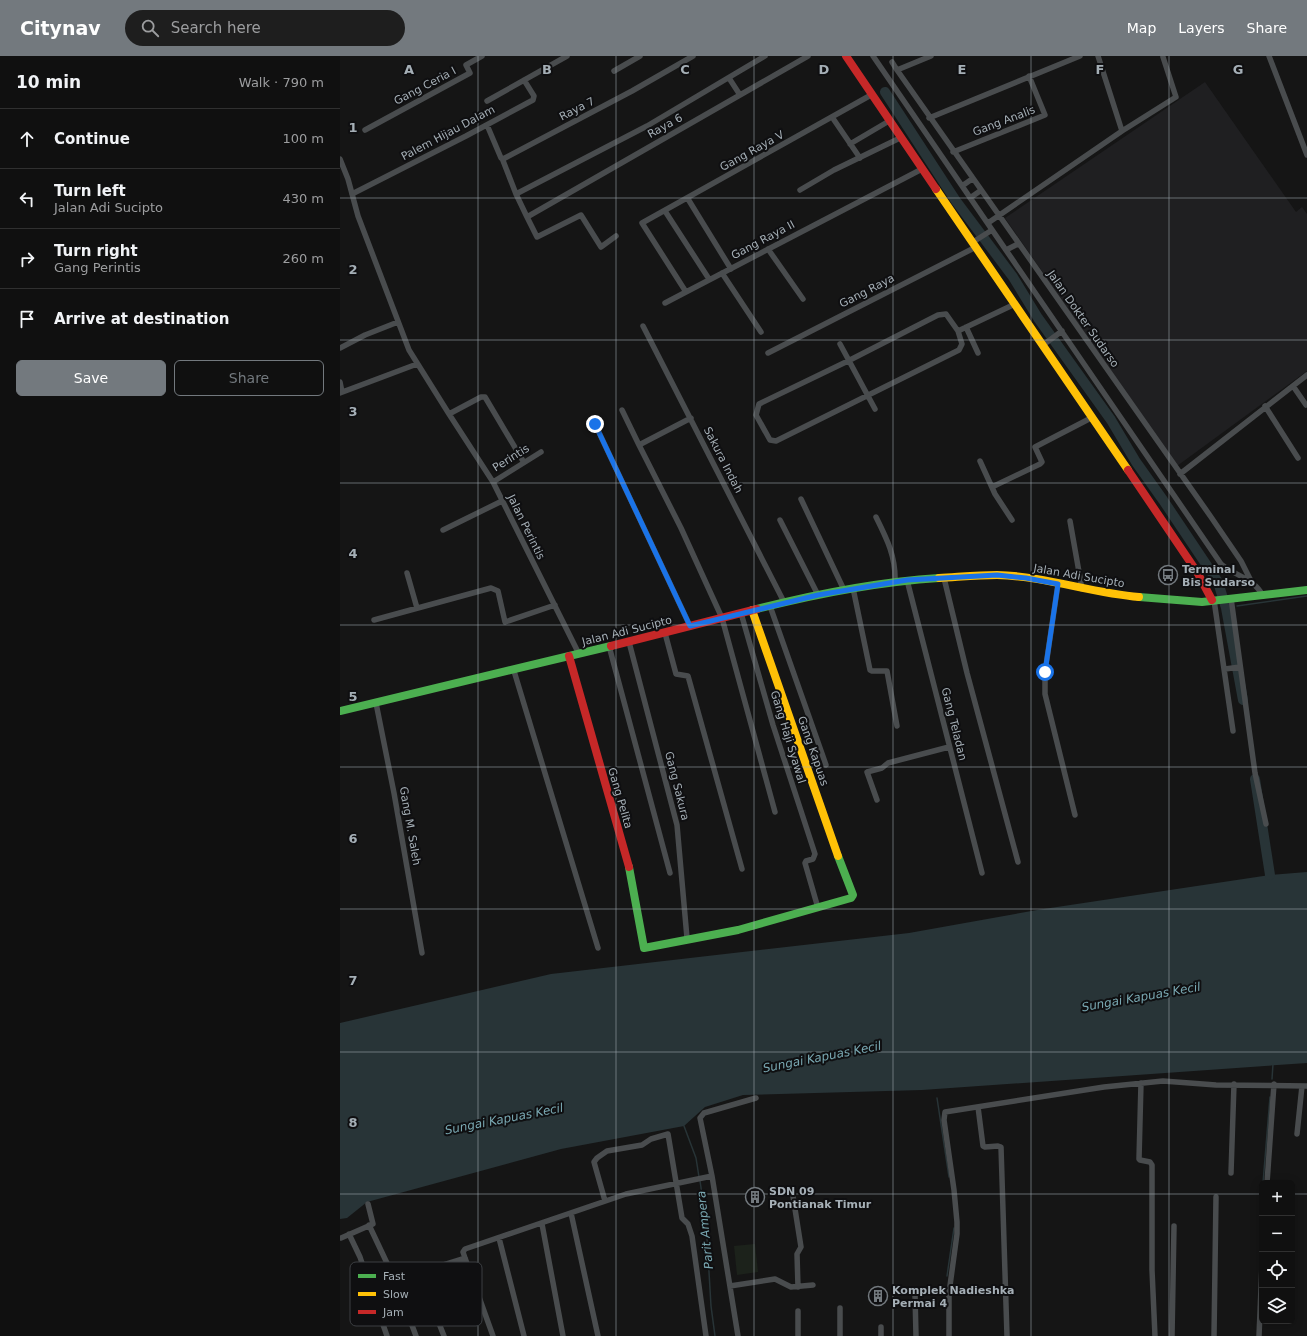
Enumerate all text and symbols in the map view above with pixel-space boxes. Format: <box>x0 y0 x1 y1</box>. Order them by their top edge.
search box <box>125 10 405 46</box>
text: Citynav <box>20 17 101 39</box>
icon: search <box>139 17 161 39</box>
text: Search here <box>171 19 261 37</box>
text: Map <box>1127 20 1156 36</box>
text: Layers <box>1178 20 1225 36</box>
text: Share <box>1247 20 1287 36</box>
text: A <box>404 62 414 77</box>
text: B <box>542 62 552 77</box>
text: C <box>680 62 690 77</box>
text: D <box>819 62 830 77</box>
text: E <box>958 62 966 77</box>
text: F <box>1096 62 1104 77</box>
text: G <box>1233 62 1243 77</box>
street label: Gang Ceria I <box>392 64 458 108</box>
text: 10 min <box>16 72 81 92</box>
text: Walk · 790 m <box>239 75 324 90</box>
street label: Raya 7 <box>557 95 597 123</box>
street label: Palem Hijau Dalam <box>399 103 497 163</box>
street label: Gang Analis <box>971 103 1037 139</box>
street label: Raya 6 <box>645 111 685 141</box>
text: 1 <box>348 120 358 135</box>
icon: ahead <box>16 128 38 150</box>
street label: Gang Raya V <box>718 128 787 174</box>
text: Continue <box>54 130 130 148</box>
text: 100 m <box>282 131 324 146</box>
text: Turn left <box>54 182 126 200</box>
icon: left <box>16 188 38 210</box>
text: 430 m <box>282 191 324 206</box>
text: Jalan Adi Sucipto <box>54 200 163 215</box>
street label: Gang Raya II <box>729 218 797 262</box>
text: Turn right <box>54 242 138 260</box>
icon: right <box>16 248 38 270</box>
text: 260 m <box>282 251 324 266</box>
text: Gang Perintis <box>54 260 141 275</box>
text: 2 <box>348 262 358 277</box>
street label: Jalan Dokter Sudarso <box>1044 267 1122 370</box>
street label: Gang Raya <box>837 272 897 310</box>
icon: arrive <box>16 308 38 330</box>
text: Arrive at destination <box>54 310 229 328</box>
button: Save <box>16 360 166 396</box>
button: Share <box>174 360 324 396</box>
text: 3 <box>348 404 358 419</box>
route end <box>586 415 604 433</box>
street label: Sakura Indah <box>701 425 745 495</box>
street label: Perintis <box>490 442 532 474</box>
street label: Jalan Perintis <box>504 491 547 562</box>
text: 4 <box>348 546 358 561</box>
street label: Jalan Adi Sucipto <box>1031 561 1126 590</box>
place label: Terminal Bis Sudarso <box>1182 563 1256 589</box>
bus stop icon: Terminal Bis Sudarso <box>1157 564 1179 586</box>
street label: Jalan Adi Sucipto <box>580 613 674 649</box>
route start <box>1036 663 1054 681</box>
street label: Gang Teladan <box>939 686 969 762</box>
text: 5 <box>348 689 358 704</box>
street label: Gang Haji Syawal <box>768 689 808 785</box>
street label: Gang Kapuas <box>795 714 831 788</box>
street label: Gang Sakura <box>662 750 692 822</box>
street label: Gang Pelita <box>605 766 635 830</box>
street label: Gang M. Saleh <box>397 786 423 866</box>
text: 6 <box>348 831 358 846</box>
text: 7 <box>348 973 358 988</box>
water label: Sungai Kapuas Kecil <box>1080 980 1202 1014</box>
water label: Sungai Kapuas Kecil <box>762 1039 883 1075</box>
water label: Sungai Kapuas Kecil <box>444 1101 565 1137</box>
text: 8 <box>348 1115 358 1130</box>
map controls <box>1259 1180 1295 1324</box>
button: + <box>1259 1180 1295 1216</box>
place label: SDN 09 Pontianak Timur <box>769 1185 872 1211</box>
building icon: SDN 09 Pontianak Timur <box>744 1186 766 1208</box>
water label: Parit Ampera <box>694 1190 716 1270</box>
button: − <box>1259 1216 1295 1252</box>
button: locate <box>1259 1252 1295 1288</box>
legend <box>350 1262 482 1326</box>
text: Fast <box>383 1270 406 1283</box>
place label: Komplek Nadieshka Permai 4 <box>892 1284 1014 1310</box>
building icon: Komplek Nadieshka Permai 4 <box>867 1285 889 1307</box>
text: Slow <box>383 1288 409 1301</box>
button: layers <box>1259 1288 1295 1324</box>
text: Jam <box>382 1306 404 1319</box>

